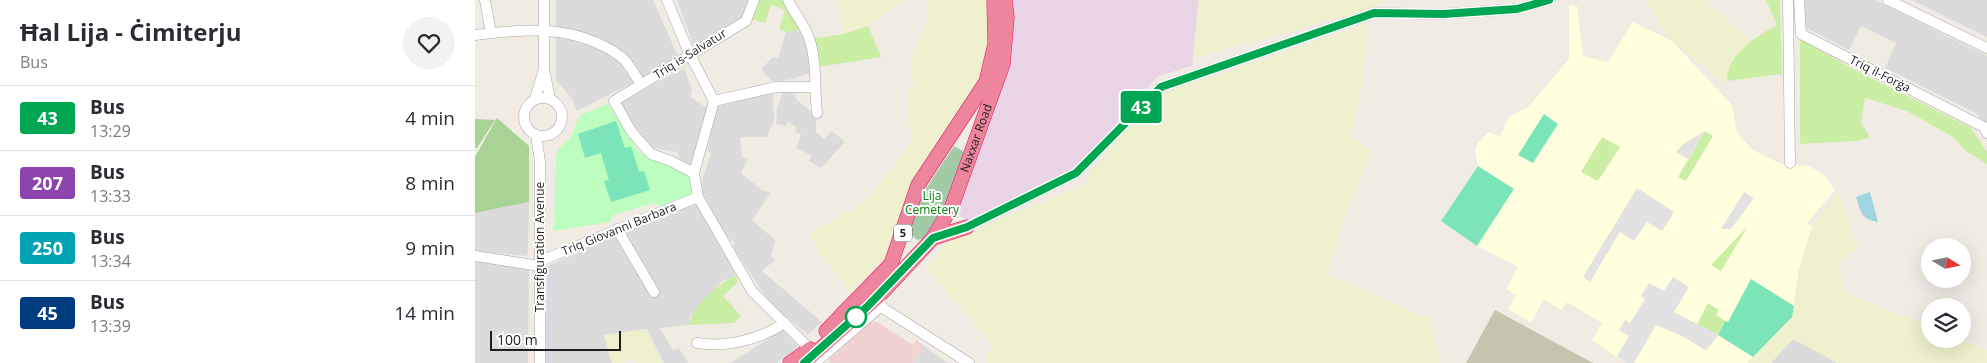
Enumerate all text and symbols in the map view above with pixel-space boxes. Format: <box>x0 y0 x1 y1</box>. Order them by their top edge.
text: Ħal Lija - Ċimiterju <box>20 15 241 48</box>
button: heart <box>403 17 455 69</box>
street label: Triq is-Salvatur <box>650 24 730 83</box>
text: Bus <box>20 51 48 73</box>
street label: Triq il-Forġa <box>1847 51 1914 96</box>
line badge: 43 <box>1119 91 1163 123</box>
text: Bus <box>90 94 125 120</box>
text: 43 <box>1131 95 1151 119</box>
street label: Naxxar Road <box>956 102 996 175</box>
text: 4 min <box>405 105 455 131</box>
text: 43 <box>37 106 58 130</box>
text: 13:29 <box>90 120 131 142</box>
text: Bus <box>90 159 125 185</box>
text: 8 min <box>405 170 455 196</box>
text: 207 <box>32 171 63 195</box>
street label: Transfiguration Avenue <box>531 181 548 312</box>
text: 13:33 <box>90 185 131 207</box>
park label: Lija Cemetery <box>905 187 960 218</box>
street label: Triq Giovanni Barbara <box>559 198 679 259</box>
text: Bus <box>90 224 125 250</box>
road number: 5 <box>894 224 912 242</box>
text: 9 min <box>405 235 455 261</box>
text: 250 <box>32 236 63 260</box>
north arrow <box>1921 238 1971 288</box>
map controls <box>1921 238 1971 348</box>
text: 13:34 <box>90 250 131 272</box>
text: Bus <box>90 289 125 315</box>
button: layers <box>1921 298 1971 348</box>
text: 14 min <box>394 300 455 326</box>
text: 45 <box>37 301 58 325</box>
unlabelled marker <box>845 306 867 328</box>
text: 13:39 <box>90 315 131 337</box>
scale bar <box>490 328 621 351</box>
text: 100 m <box>497 330 538 349</box>

